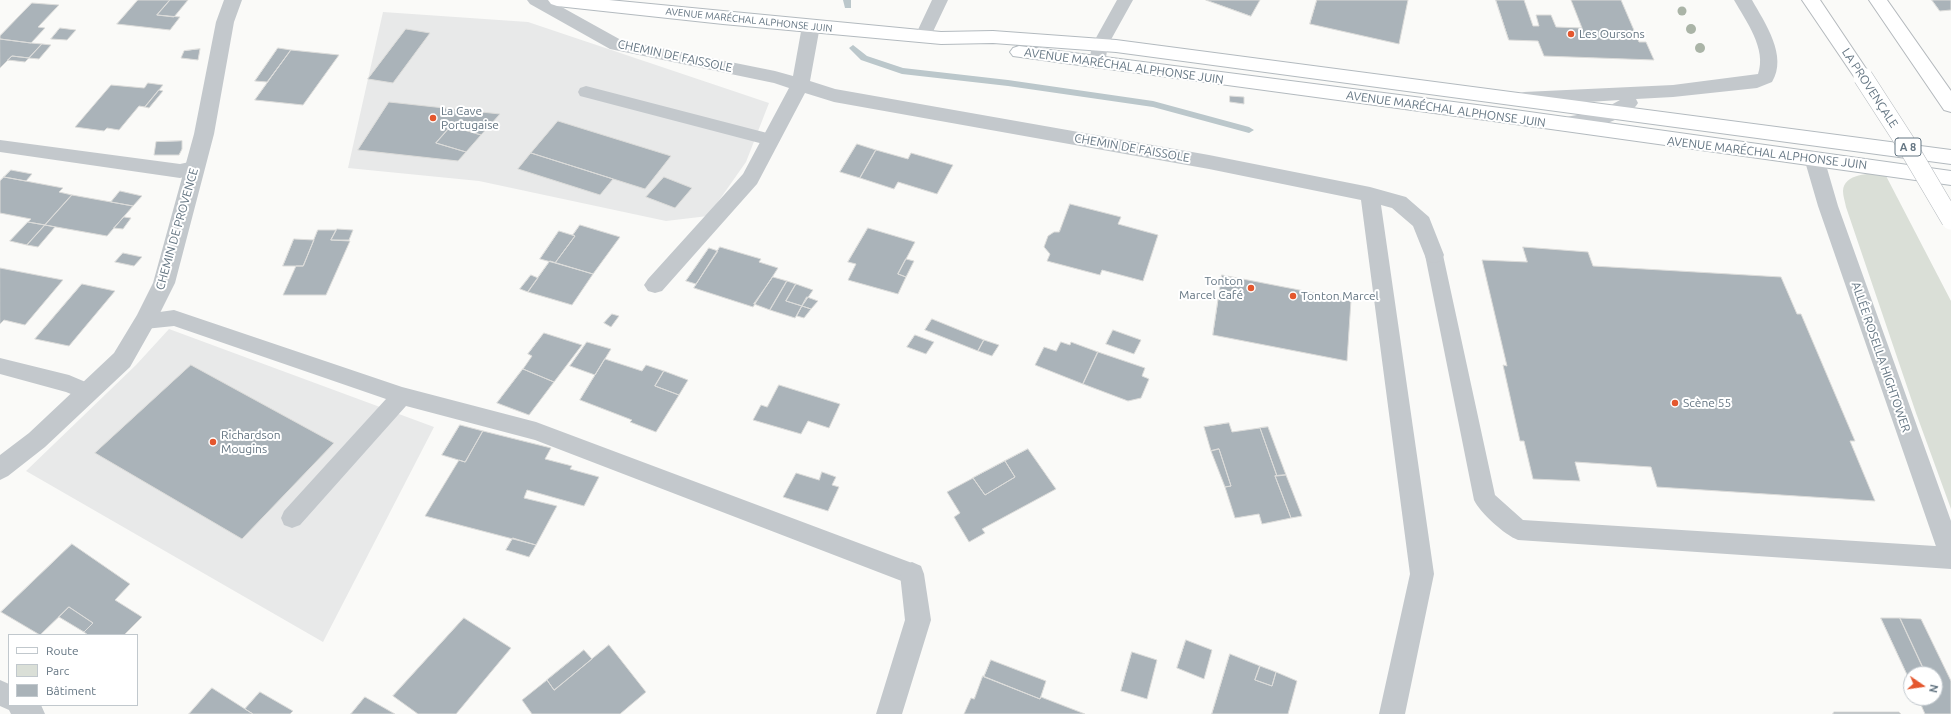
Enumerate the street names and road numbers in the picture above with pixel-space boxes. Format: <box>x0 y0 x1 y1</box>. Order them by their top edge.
street label: AVENUE MARÉCHAL ALPHONSE JUIN <box>665 5 833 35</box>
street label: CHEMIN DE FAISSOLE <box>616 37 734 75</box>
street label: AVENUE MARÉCHAL ALPHONSE JUIN <box>1023 45 1225 87</box>
street label: LA PROVENÇALE <box>1839 45 1901 131</box>
street label: AVENUE MARÉCHAL ALPHONSE JUIN <box>1345 88 1547 130</box>
street label: CHEMIN DE FAISSOLE <box>1073 131 1191 165</box>
street label: AVENUE MARÉCHAL ALPHONSE JUIN <box>1666 134 1868 172</box>
road number: A 8 <box>1895 138 1921 156</box>
street label: CHEMIN DE PROVENCE <box>153 166 201 292</box>
street label: ALLÉE ROSELLA HIGHTOWER <box>1848 280 1914 434</box>

